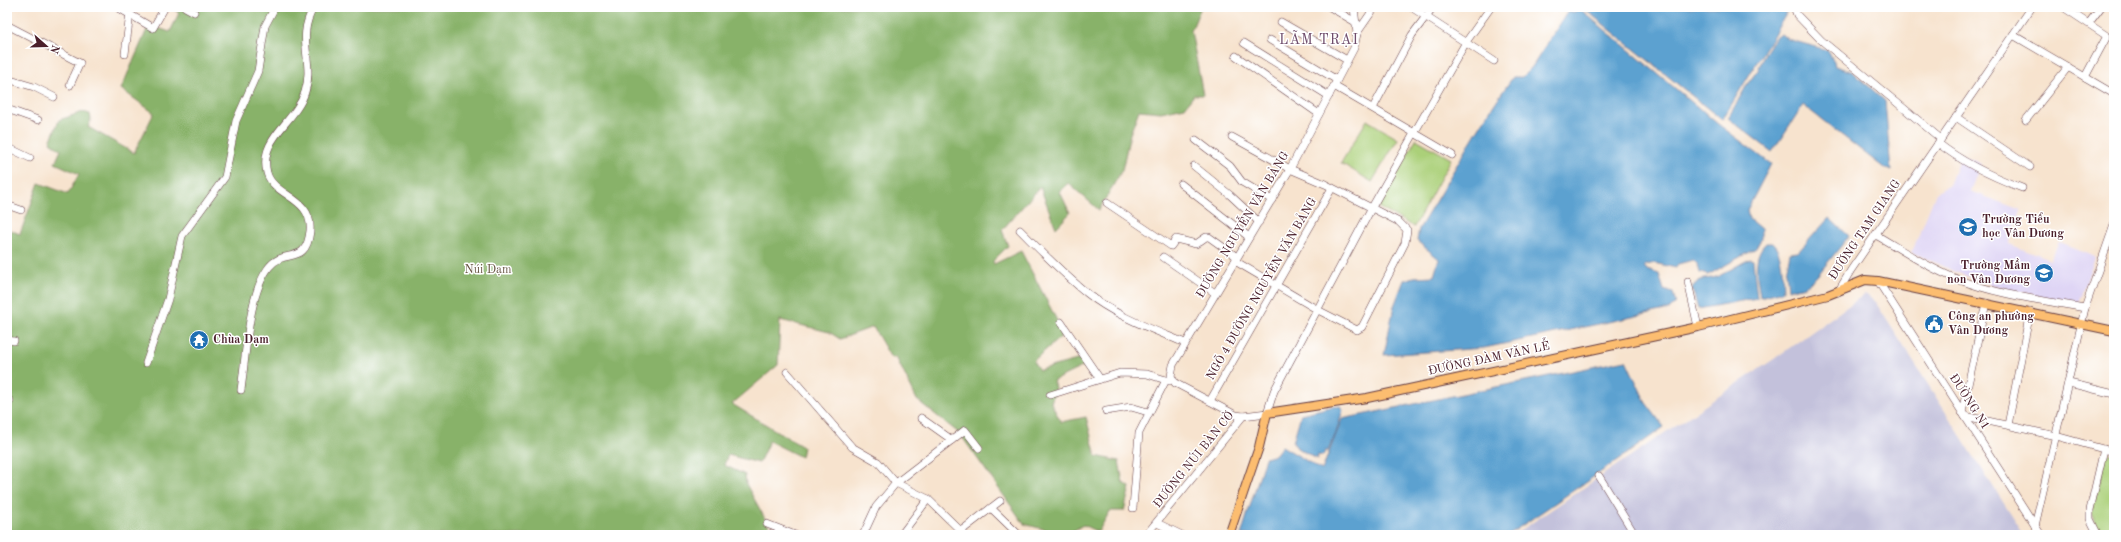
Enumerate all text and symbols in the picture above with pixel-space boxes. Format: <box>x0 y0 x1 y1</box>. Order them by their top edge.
north arrow <box>26 26 66 66</box>
district label: LÃM TRẠI <box>1279 30 1359 47</box>
text: N <box>47 43 61 55</box>
street label: ĐƯỜNG NGUYỄN VĂN BẢNG <box>1190 147 1292 300</box>
street label: ĐƯỜNG TAM GIANG <box>1824 175 1903 282</box>
street label: NGÕ 4 ĐƯỜNG NGUYỄN VĂN BẢNG <box>1200 193 1319 382</box>
place label: Trường Tiểu học Vân Dương <box>1982 212 2064 240</box>
school or university icon: Trường Tiểu học Vân Dương <box>1957 216 1979 238</box>
place label: Trường Mầm non Vân Dương <box>1947 258 2030 286</box>
school or university icon: Trường Mầm non Vân Dương <box>2033 262 2055 284</box>
park label: Núi Dạm <box>464 264 512 276</box>
place label: Công an phường Vân Dương <box>1948 311 2034 337</box>
public building icon: Công an phường Vân Dương <box>1923 313 1945 335</box>
temple icon: Chùa Dạm <box>188 329 210 351</box>
place label: Chùa Dạm <box>213 334 269 346</box>
street label: ĐƯỜNG ĐÀM VĂN LỄ <box>1426 335 1551 378</box>
street label: ĐƯỜNG N1 <box>1947 370 1995 432</box>
street label: ĐƯỜNG NÚI BÀN CỜ <box>1148 407 1236 510</box>

